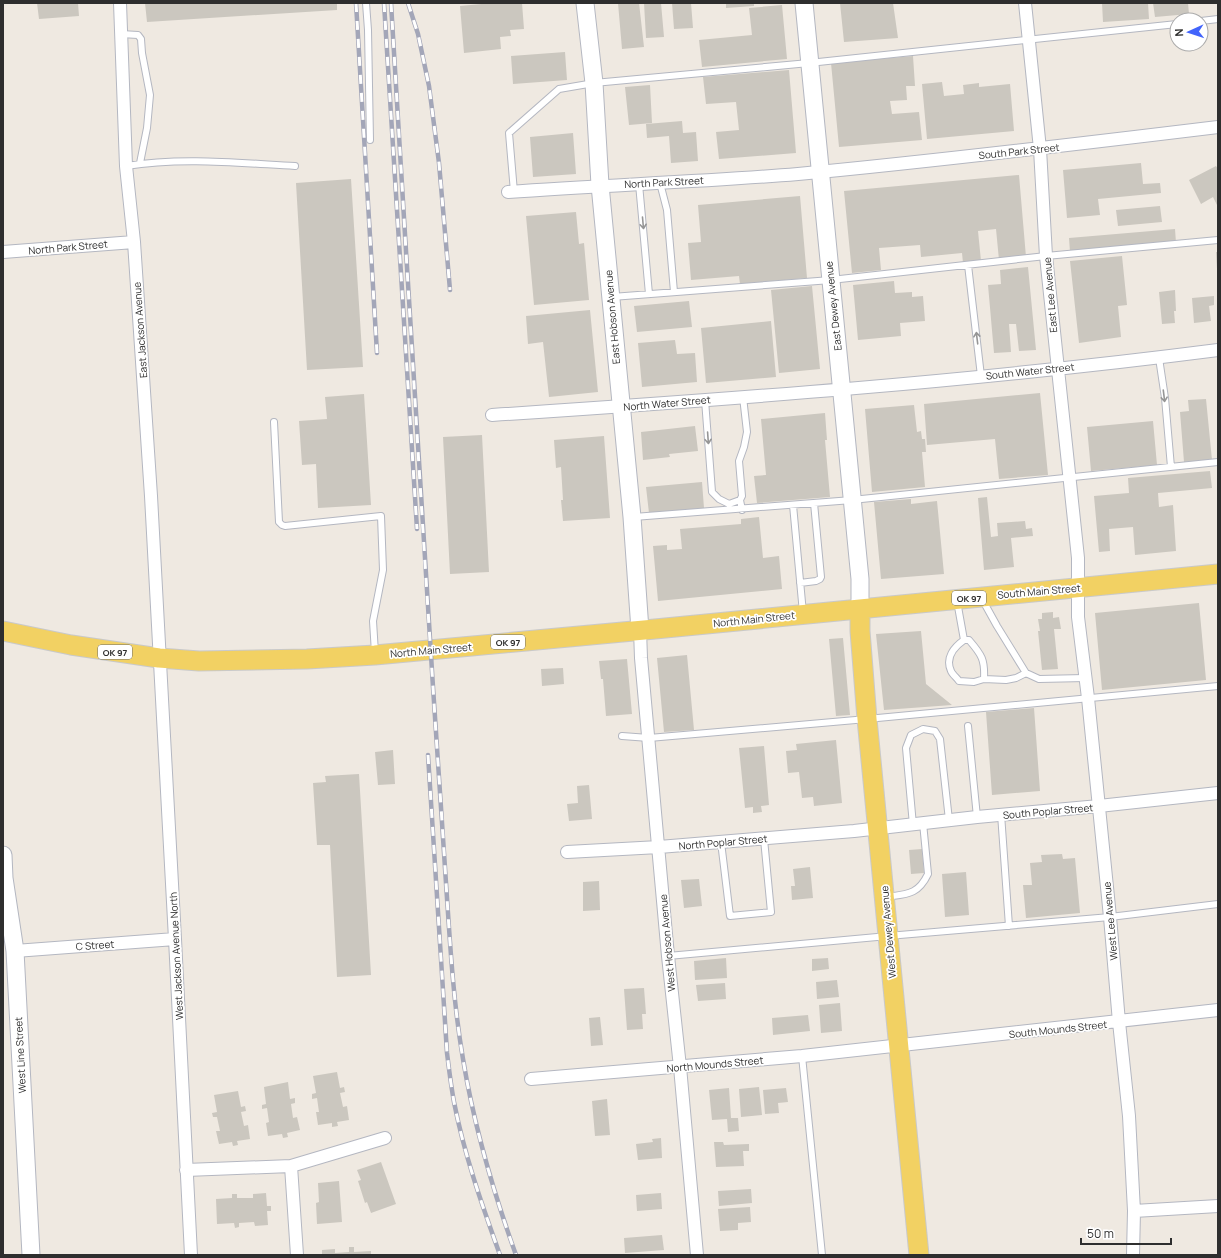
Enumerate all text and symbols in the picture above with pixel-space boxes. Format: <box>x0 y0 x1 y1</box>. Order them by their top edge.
north arrow <box>1169 12 1209 52</box>
text: N <box>1171 28 1186 37</box>
street label: South Park Street <box>978 140 1060 162</box>
street label: North Park Street <box>624 173 704 191</box>
one-way arrow <box>639 216 646 229</box>
street label: North Park Street <box>28 237 108 257</box>
street label: East Lee Avenue <box>1040 257 1060 333</box>
street label: East Dewey Avenue <box>821 261 845 351</box>
street label: East Hobson Avenue <box>601 269 623 365</box>
street label: East Jackson Avenue <box>130 281 150 379</box>
one-way arrow <box>973 332 981 345</box>
street label: South Water Street <box>985 359 1075 383</box>
one-way arrow <box>1160 389 1168 402</box>
street label: North Water Street <box>623 392 711 414</box>
one-way arrow <box>705 431 712 444</box>
street label: South Main Street <box>997 580 1081 602</box>
road number: OK 97 <box>952 591 986 605</box>
street label: North Main Street <box>713 608 795 630</box>
road number: OK 97 <box>491 635 525 649</box>
street label: North Main Street <box>390 639 472 661</box>
road number: OK 97 <box>98 645 132 659</box>
street label: South Poplar Street <box>1002 800 1094 822</box>
street label: North Poplar Street <box>678 831 768 853</box>
street label: West Lee Avenue <box>1100 881 1120 961</box>
street label: West Dewey Avenue <box>877 885 899 979</box>
street label: West Jackson Avenue North <box>166 892 186 1020</box>
street label: West Hobson Avenue <box>656 894 678 992</box>
street label: C Street <box>75 937 115 953</box>
street label: West Line Street <box>11 1016 29 1094</box>
street label: South Mounds Street <box>1008 1017 1108 1041</box>
street label: North Mounds Street <box>666 1053 764 1075</box>
scale bar <box>1081 1220 1171 1246</box>
text: 50 m <box>1087 1225 1114 1242</box>

